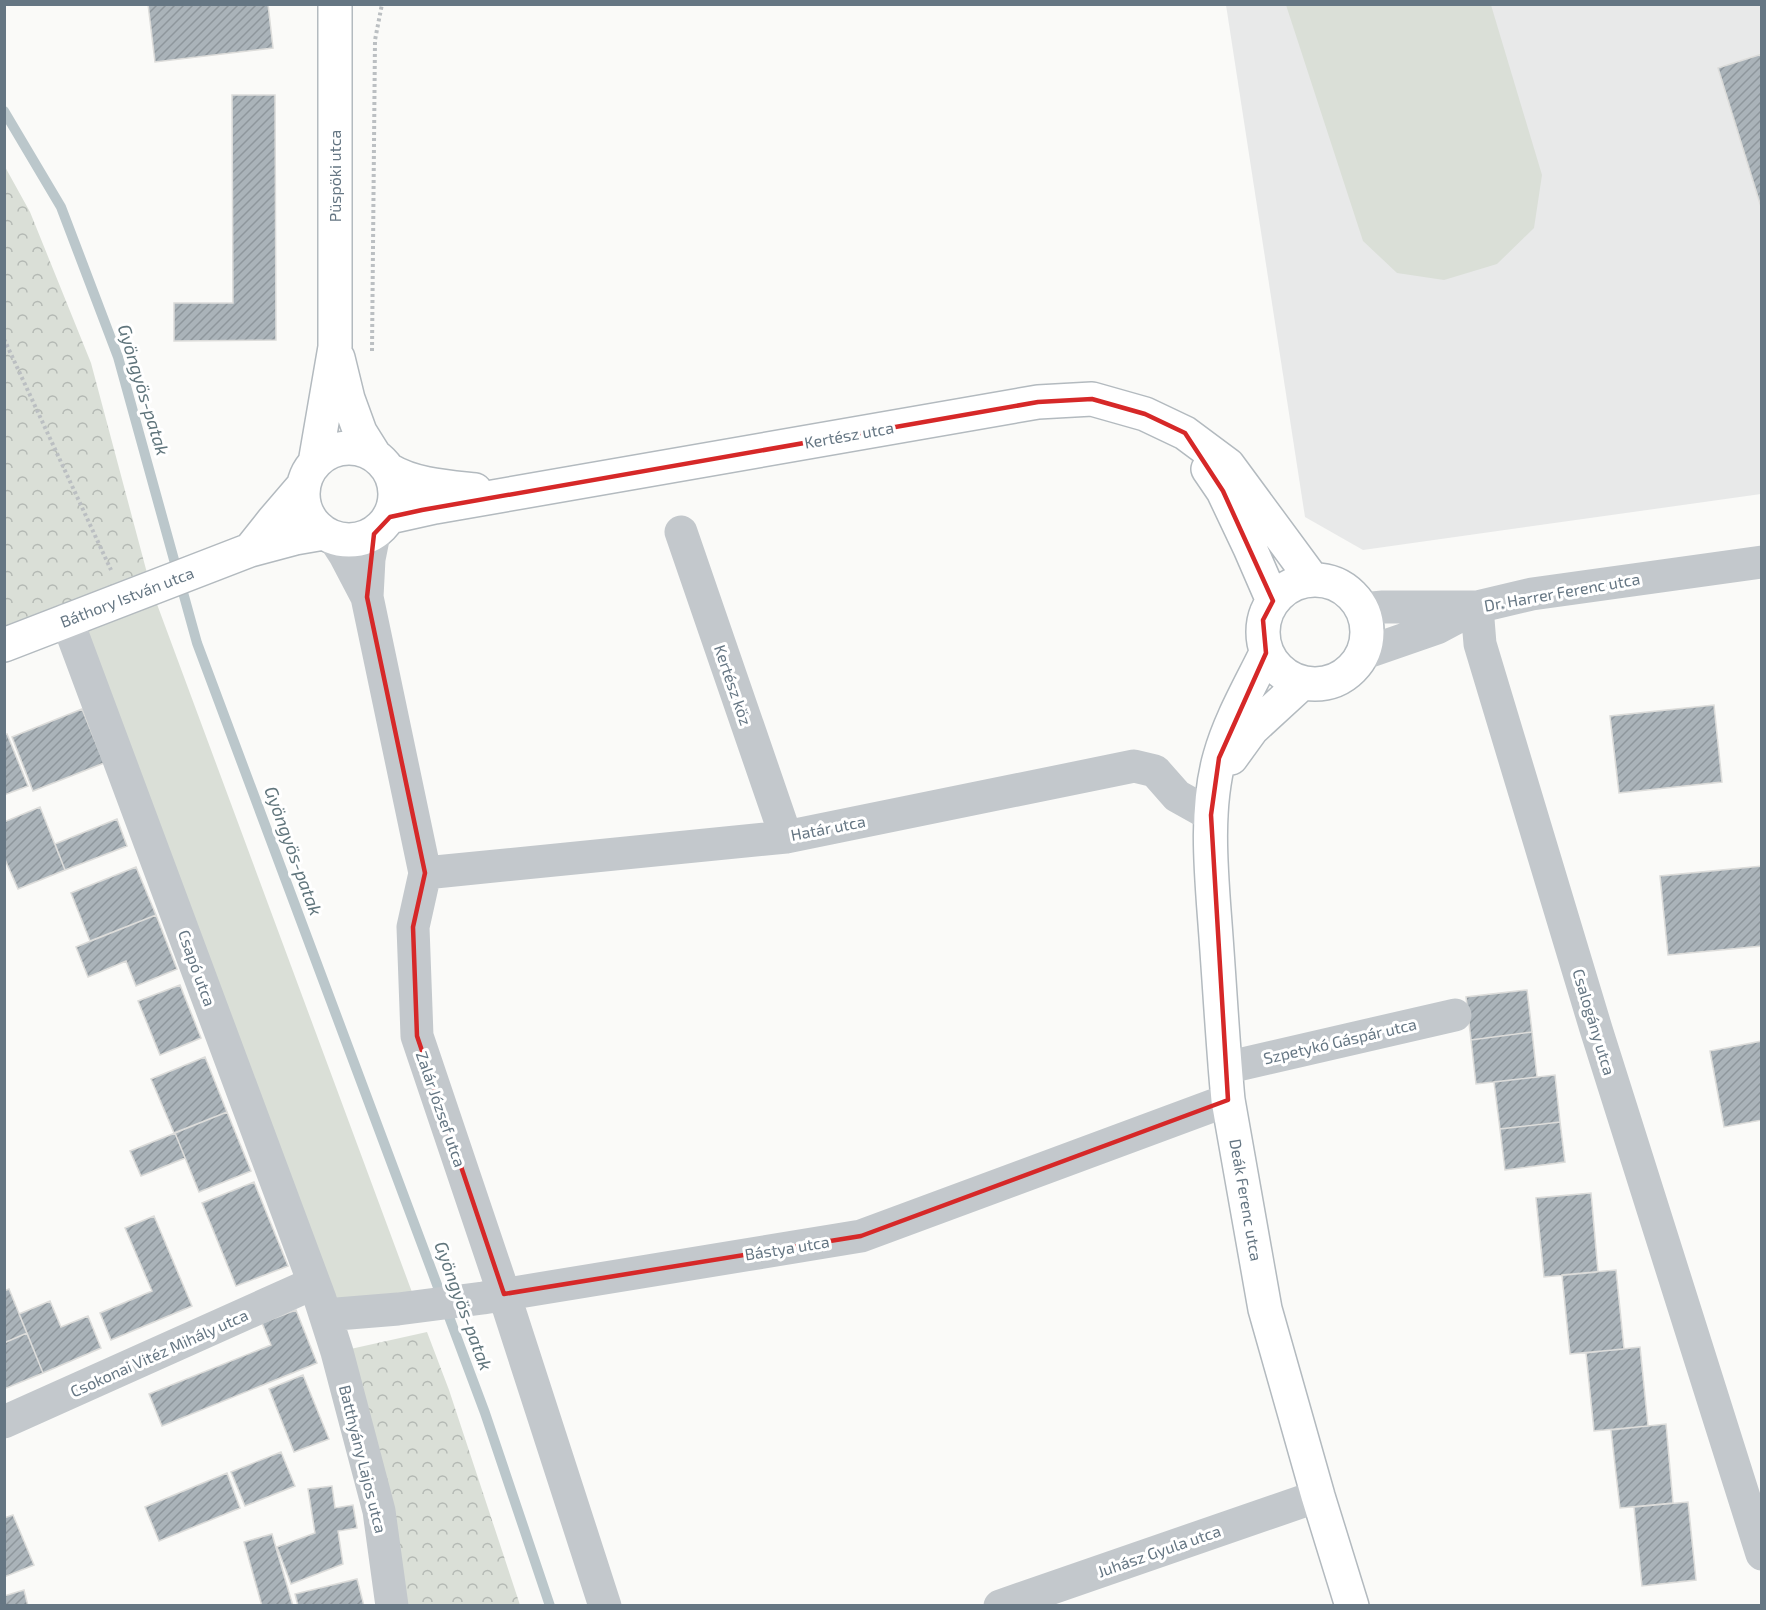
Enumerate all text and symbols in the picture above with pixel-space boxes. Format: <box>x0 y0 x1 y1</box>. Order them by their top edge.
street label: Püspöki utca <box>325 130 344 222</box>
water label: Gyöngyös-patak <box>114 321 174 458</box>
street label: Kertész utca <box>803 417 895 452</box>
street label: Báthory István utca <box>57 562 196 631</box>
street label: Dr. Harrer Ferenc utca <box>1482 568 1641 615</box>
street label: Kertész köz <box>711 642 756 728</box>
water label: Gyöngyös-patak <box>260 783 328 918</box>
street label: Határ utca <box>789 811 867 844</box>
street label: Csapó utca <box>175 927 220 1009</box>
street label: Csalogány utca <box>1569 966 1620 1077</box>
street label: Szpetykó Gáspár utca <box>1261 1014 1418 1067</box>
street label: Zalár József utca <box>413 1048 470 1169</box>
street label: Deák Ferenc utca <box>1226 1137 1267 1263</box>
street label: Bástya utca <box>743 1231 831 1264</box>
water label: Gyöngyös-patak <box>430 1238 498 1373</box>
street label: Csokonai Vitéz Mihály utca <box>67 1305 251 1400</box>
street label: Batthyány Lajos utca <box>335 1383 391 1535</box>
street label: Juhász Gyula utca <box>1095 1521 1223 1581</box>

